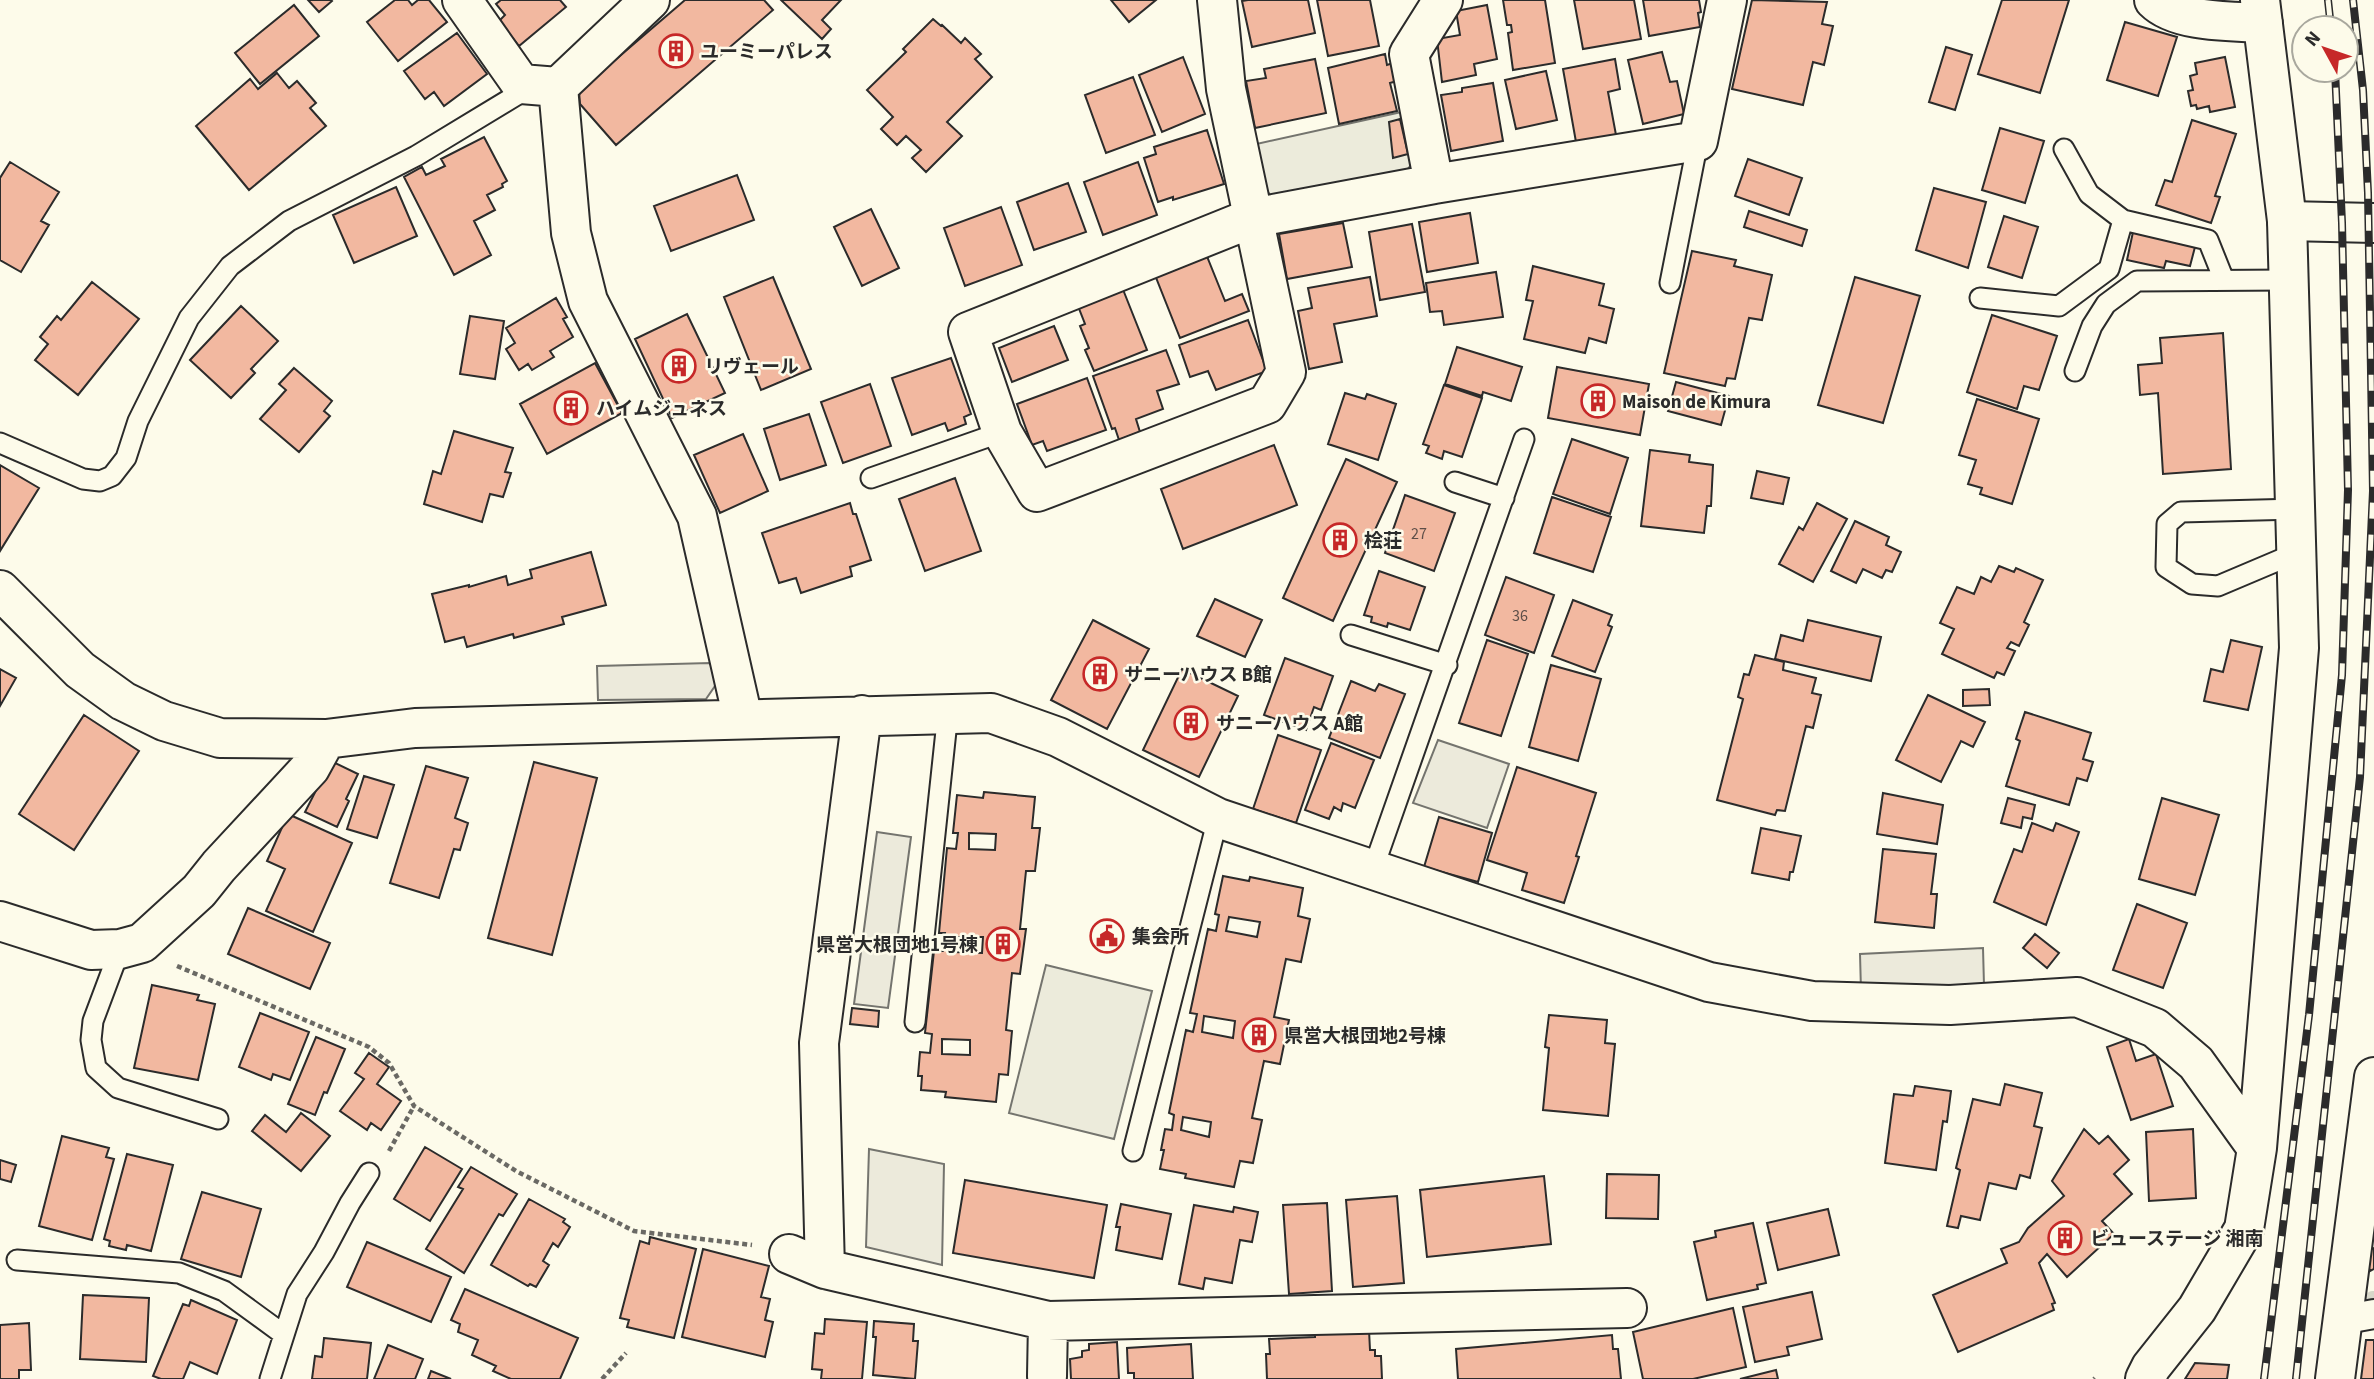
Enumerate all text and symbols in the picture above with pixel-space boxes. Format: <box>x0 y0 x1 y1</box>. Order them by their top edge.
north arrow <box>2290 14 2360 84</box>
text: N <box>2299 26 2328 53</box>
building icon: ユーミーパレス <box>657 32 695 70</box>
place label: ユーミーパレス <box>700 39 833 66</box>
building icon: リヴェール <box>660 347 698 385</box>
place label: リヴェール <box>704 354 799 381</box>
building icon: Maison de Kimura <box>1579 382 1617 420</box>
building icon: ハイムジュネス <box>552 389 590 427</box>
place label: Maison de Kimura <box>1622 389 1771 416</box>
place label: ハイムジュネス <box>596 396 727 423</box>
building icon: 桧荘 <box>1321 521 1359 559</box>
house number: 27 <box>1411 523 1427 545</box>
place label: 桧荘 <box>1364 528 1402 555</box>
house number: 36 <box>1512 605 1528 627</box>
building icon: サニーハウス B館 <box>1081 655 1119 693</box>
place label: サニーハウス B館 <box>1124 662 1272 689</box>
building icon: サニーハウス A館 <box>1172 704 1210 742</box>
place label: サニーハウス A館 <box>1216 711 1363 738</box>
public building icon: 集会所 <box>1088 917 1126 955</box>
place label: 集会所 <box>1132 924 1189 951</box>
building icon: 県営大根団地1号棟 <box>984 925 1022 963</box>
place label: 県営大根団地1号棟 <box>816 932 978 959</box>
building icon: 県営大根団地2号棟 <box>1240 1016 1278 1054</box>
place label: 県営大根団地2号棟 <box>1284 1023 1446 1050</box>
building icon: ビューステージ 湘南 <box>2046 1219 2084 1257</box>
place label: ビューステージ 湘南 <box>2090 1226 2263 1253</box>

